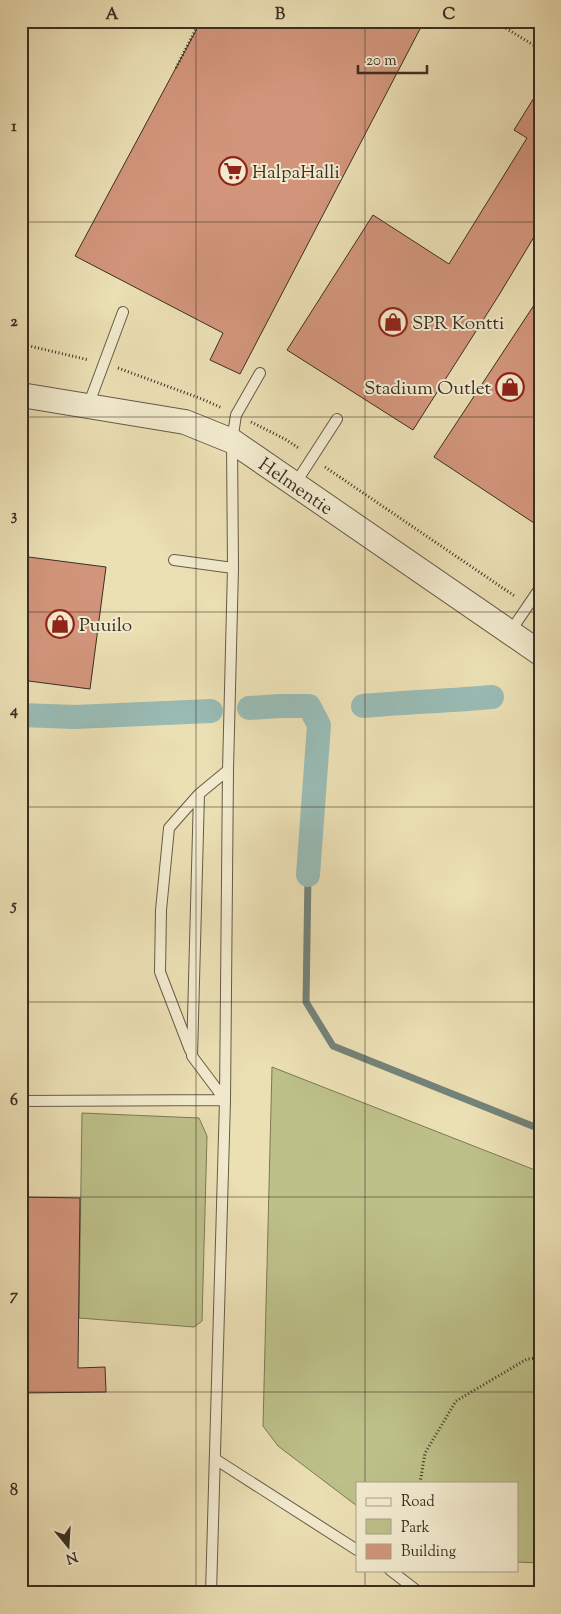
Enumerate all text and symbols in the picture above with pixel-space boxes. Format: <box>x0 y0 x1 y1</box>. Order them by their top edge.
text: A <box>106 4 119 27</box>
text: B <box>275 4 285 27</box>
text: C <box>443 4 456 27</box>
scale bar <box>358 42 427 74</box>
text: 20 m <box>366 51 397 72</box>
text: 1 <box>11 116 17 139</box>
supermarket icon: HalpaHalli <box>218 156 248 186</box>
place label: HalpaHalli <box>252 160 340 187</box>
shop icon: SPR Kontti <box>378 307 408 337</box>
text: 2 <box>10 311 18 334</box>
place label: SPR Kontti <box>412 311 504 338</box>
shop icon: Stadium Outlet <box>495 372 525 402</box>
place label: Stadium Outlet <box>364 376 491 403</box>
street label: Helmentie <box>252 452 338 523</box>
text: 3 <box>11 505 18 528</box>
shop icon: Puuilo <box>45 609 75 639</box>
place label: Puuilo <box>79 613 132 640</box>
text: 4 <box>9 700 18 723</box>
text: 5 <box>9 895 17 918</box>
text: 6 <box>10 1090 18 1113</box>
text: 7 <box>10 1285 19 1308</box>
text: 8 <box>10 1480 18 1503</box>
legend <box>356 1482 518 1572</box>
text: Road <box>401 1492 435 1513</box>
text: Park <box>401 1518 430 1539</box>
north arrow <box>42 1522 92 1572</box>
text: Building <box>401 1542 456 1563</box>
text: N <box>63 1545 80 1568</box>

